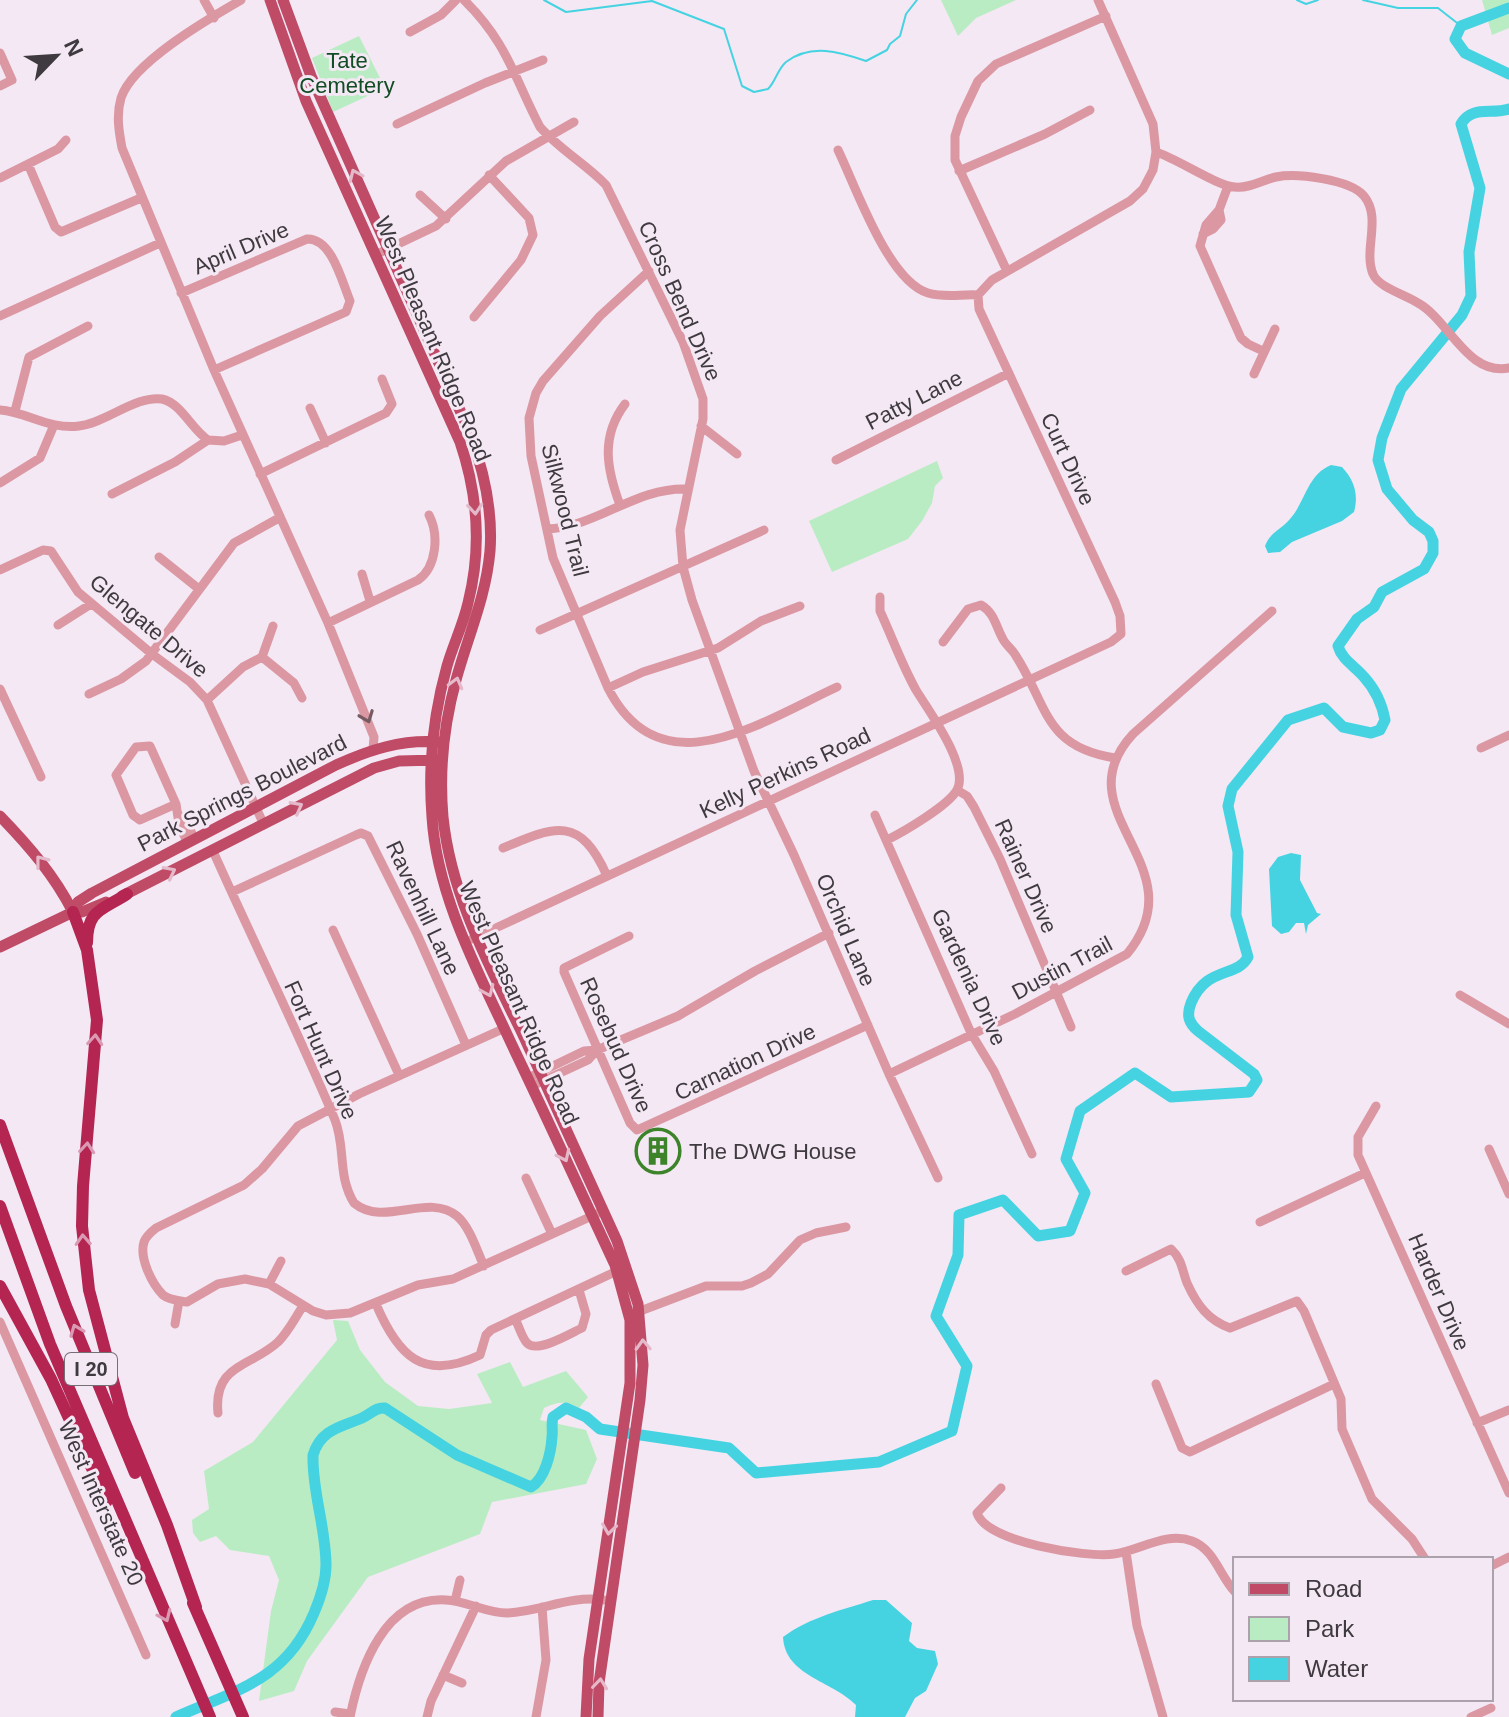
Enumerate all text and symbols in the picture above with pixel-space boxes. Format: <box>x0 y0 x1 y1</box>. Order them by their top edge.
north arrow <box>16 16 96 96</box>
text: N <box>59 35 88 60</box>
park label: Tate Cemetery <box>299 48 395 98</box>
one-way arrow <box>349 169 365 183</box>
street label: West Pleasant Ridge Road <box>370 213 496 465</box>
street label: April Drive <box>189 217 293 279</box>
street label: Cross Bend Drive <box>634 217 726 385</box>
street label: Patty Lane <box>861 365 967 435</box>
street label: Curt Drive <box>1036 409 1100 509</box>
street label: Silkwood Trail <box>536 441 594 579</box>
one-way arrow <box>467 503 484 516</box>
street label: Glengate Drive <box>85 569 213 683</box>
one-way arrow <box>447 677 463 691</box>
one-way arrow <box>357 709 374 723</box>
street label: Kelly Perkins Road <box>695 722 875 824</box>
street label: Park Springs Boulevard <box>133 729 351 857</box>
one-way arrow <box>289 802 303 817</box>
street label: Rainer Drive <box>990 815 1062 937</box>
street label: Ravenhill Lane <box>381 837 465 979</box>
one-way arrow <box>36 855 50 870</box>
one-way arrow <box>161 866 176 881</box>
street label: Orchid Lane <box>811 870 881 990</box>
street label: West Pleasant Ridge Road <box>454 877 584 1129</box>
street label: Gardenia Drive <box>926 905 1012 1049</box>
street label: Dustin Trail <box>1008 931 1116 1005</box>
street label: Rosebud Drive <box>575 973 657 1117</box>
street label: Fort Hunt Drive <box>279 977 363 1123</box>
one-way arrow <box>479 983 495 998</box>
street label: Carnation Drive <box>670 1018 820 1106</box>
one-way arrow <box>87 1033 104 1046</box>
building icon: The DWG House <box>634 1127 682 1175</box>
place label: The DWG House <box>689 1139 857 1164</box>
one-way arrow <box>78 1141 95 1154</box>
one-way arrow <box>554 1148 570 1163</box>
street label: Harder Drive <box>1403 1230 1475 1354</box>
one-way arrow <box>75 1233 92 1246</box>
one-way arrow <box>69 1324 85 1338</box>
one-way arrow <box>634 1338 651 1351</box>
road number: I 20 <box>65 1353 117 1385</box>
street label: West Interstate 20 <box>53 1417 149 1589</box>
one-way arrow <box>601 1522 618 1536</box>
legend <box>1233 1557 1493 1701</box>
text: Road <box>1305 1575 1362 1602</box>
one-way arrow <box>155 1608 171 1623</box>
text: Park <box>1305 1615 1355 1642</box>
text: Water <box>1305 1655 1368 1682</box>
one-way arrow <box>591 1677 608 1690</box>

